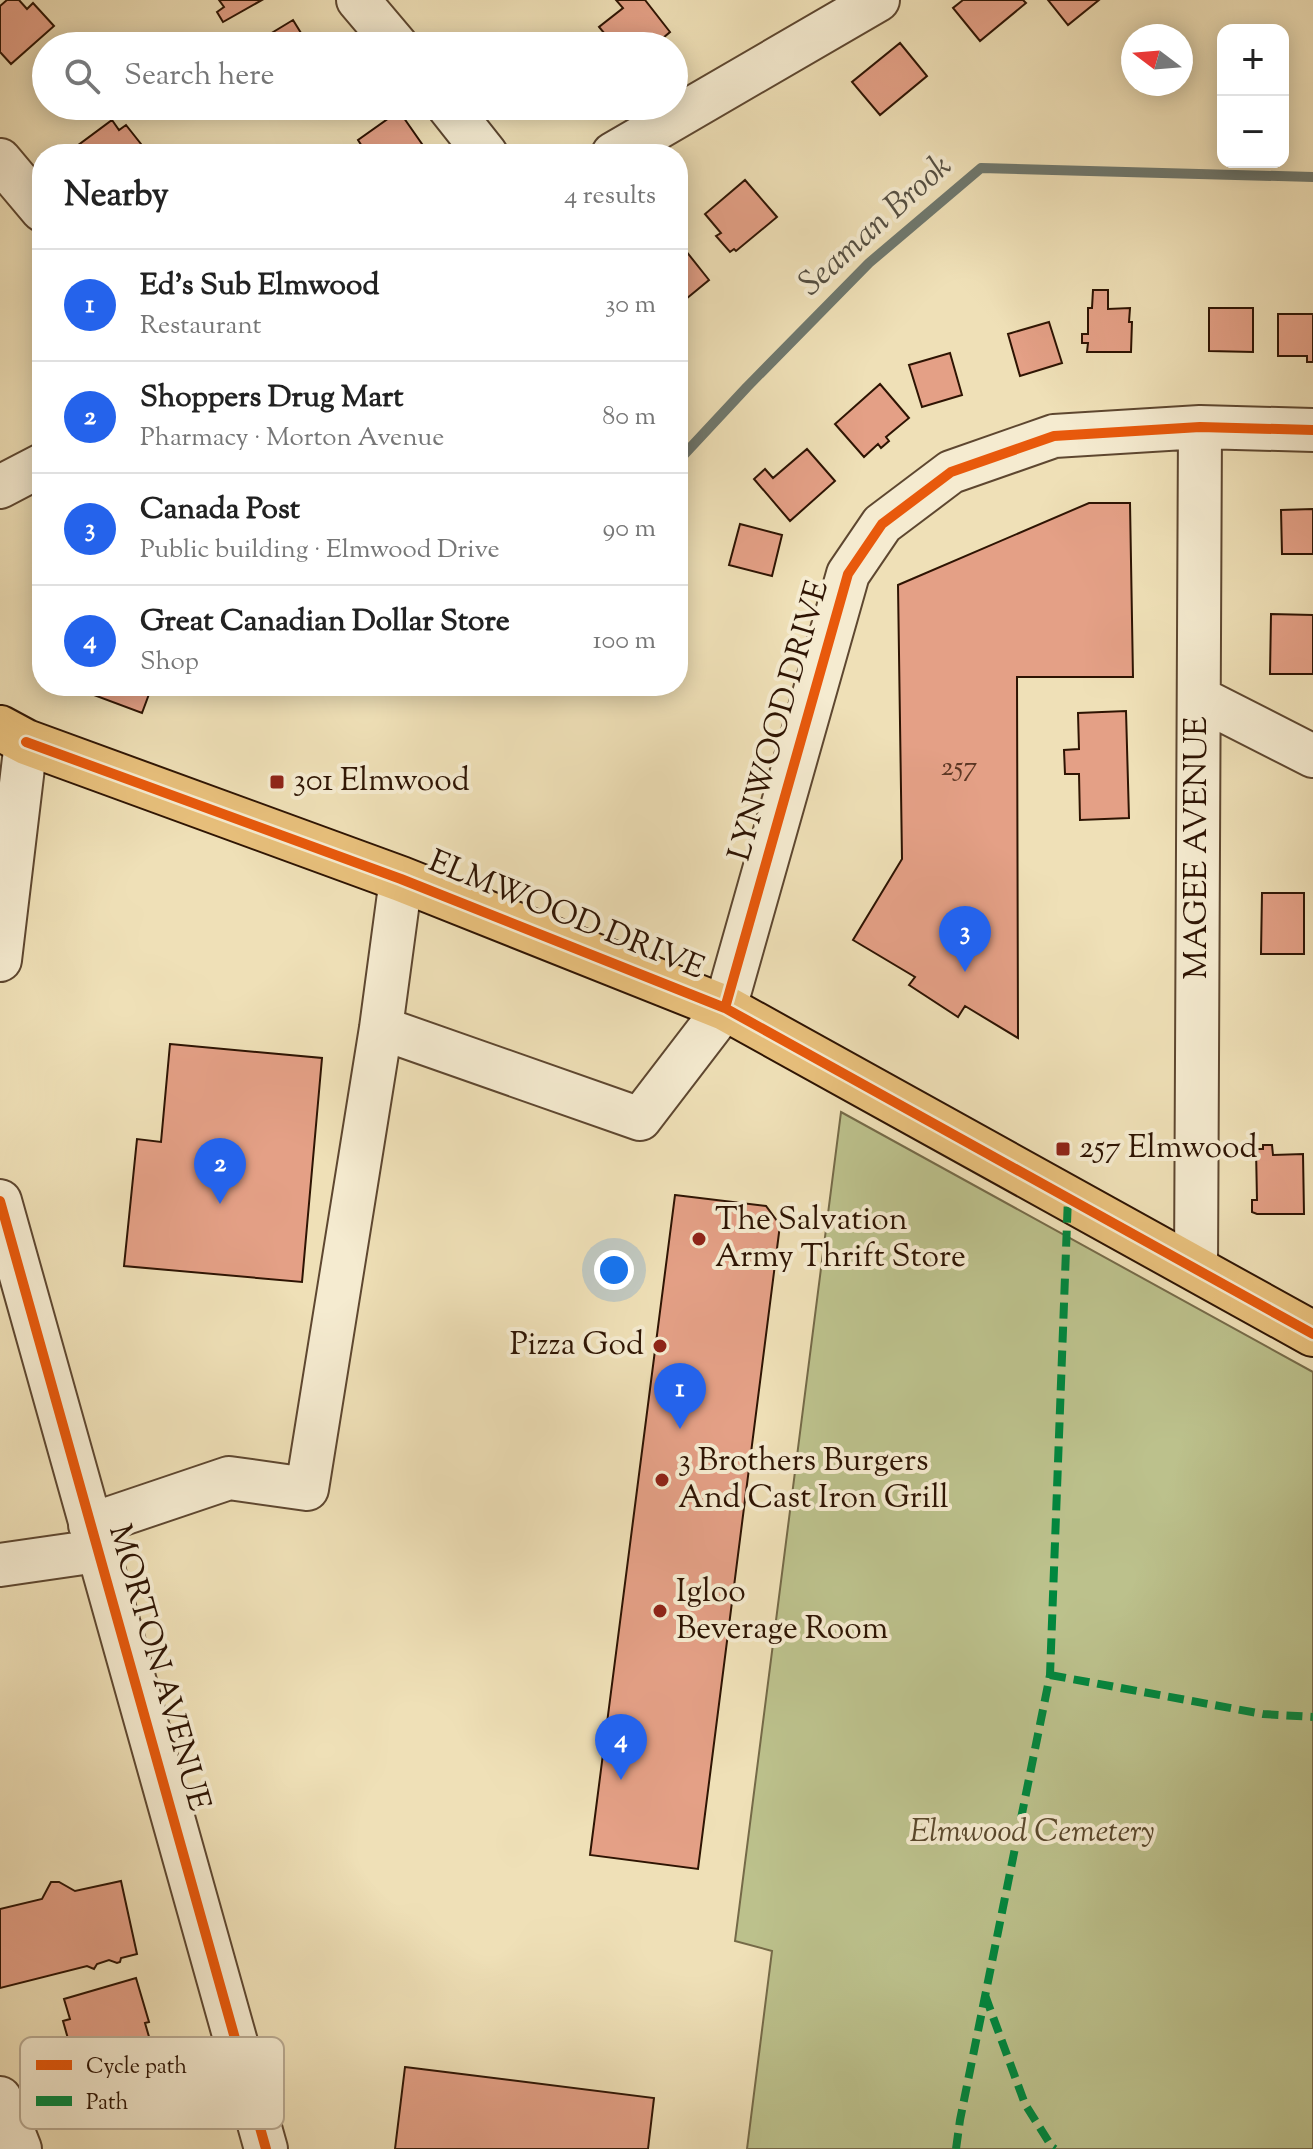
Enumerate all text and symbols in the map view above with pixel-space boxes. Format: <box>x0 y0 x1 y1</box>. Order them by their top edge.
north arrow <box>1121 24 1193 96</box>
map controls <box>1217 24 1289 168</box>
button: + <box>1217 24 1289 96</box>
search box <box>32 32 688 120</box>
icon: search <box>60 54 104 98</box>
text: Search here <box>124 55 274 98</box>
button: − <box>1217 96 1289 168</box>
water label: Seaman Brook <box>788 144 964 308</box>
text: Nearby <box>64 172 169 221</box>
text: 4 results <box>564 178 656 215</box>
text: Ed's Sub Elmwood <box>140 265 379 308</box>
text: 1 <box>86 287 94 324</box>
text: 30 m <box>605 287 656 324</box>
text: Restaurant <box>140 308 261 345</box>
text: Shoppers Drug Mart <box>140 377 404 420</box>
text: 2 <box>84 399 96 436</box>
text: 80 m <box>602 399 656 436</box>
text: Pharmacy · Morton Avenue <box>140 420 444 457</box>
text: Canada Post <box>140 489 300 532</box>
text: 3 <box>85 511 95 548</box>
text: 90 m <box>603 511 656 548</box>
text: Public building · Elmwood Drive <box>140 532 500 569</box>
street label: LYNWOOD DRIVE <box>718 575 842 867</box>
text: Great Canadian Dollar Store <box>140 601 510 644</box>
text: 4 <box>83 623 97 660</box>
text: 100 m <box>593 623 656 660</box>
text: Shop <box>140 644 199 681</box>
street label: MAGEE AVENUE <box>1175 716 1221 980</box>
house number: 257 <box>941 748 977 788</box>
place label: 301 Elmwood <box>293 759 470 805</box>
marker: 301 Elmwood <box>268 773 286 791</box>
street label: ELMWOOD DRIVE <box>421 840 711 992</box>
pin: 3 <box>939 906 991 972</box>
place label: 257 Elmwood <box>1079 1126 1258 1172</box>
pin: 2 <box>194 1138 246 1204</box>
marker: 257 Elmwood <box>1054 1140 1072 1158</box>
place label: The Salvation Army Thrift Store <box>715 1198 966 1281</box>
marker: The Salvation Army Thrift Store <box>690 1230 708 1248</box>
your location <box>594 1250 634 1290</box>
place label: Pizza God <box>510 1323 644 1369</box>
marker: Pizza God <box>651 1337 669 1355</box>
pin: 1 <box>654 1363 706 1429</box>
place label: 3 Brothers Burgers And Cast Iron Grill <box>678 1439 949 1522</box>
marker: 3 Brothers Burgers And Cast Iron Grill <box>653 1471 671 1489</box>
street label: MORTON AVENUE <box>95 1520 221 1816</box>
place label: Igloo Beverage Room <box>676 1570 888 1653</box>
marker: Igloo Beverage Room <box>651 1602 669 1620</box>
pin: 4 <box>595 1714 647 1780</box>
park label: Elmwood Cemetery <box>909 1810 1155 1856</box>
legend <box>20 2037 284 2129</box>
text: Cycle path <box>86 2052 187 2084</box>
text: Path <box>86 2088 129 2120</box>

